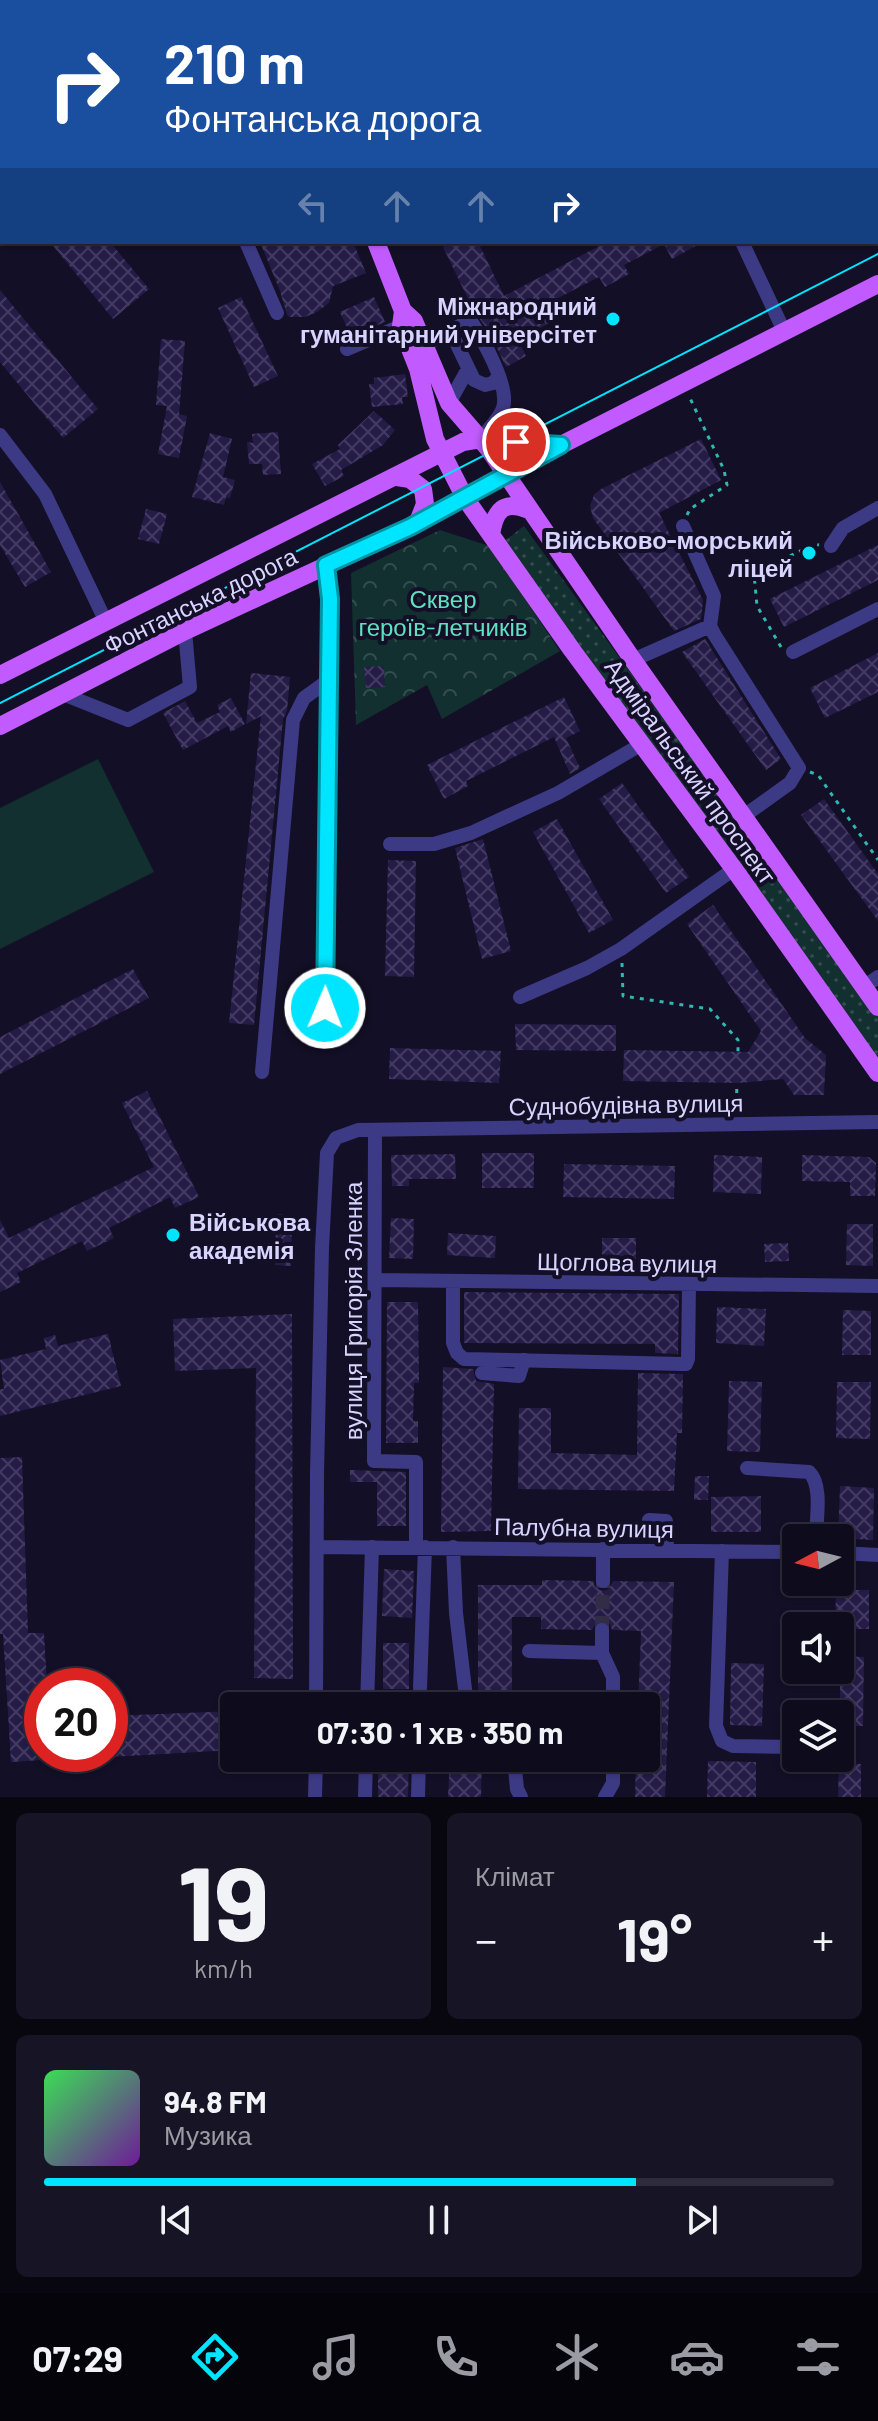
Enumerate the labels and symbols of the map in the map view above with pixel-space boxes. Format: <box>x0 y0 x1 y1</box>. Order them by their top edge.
place label: Міжнародний гуманітарний універсітет <box>300 291 597 348</box>
marker: Міжнародний гуманітарний універсітет <box>604 310 622 328</box>
pin <box>482 408 550 476</box>
place label: Військово-морський ліцей <box>544 525 793 582</box>
street label: Фонтанська дорога <box>99 540 302 659</box>
marker: Військово-морський ліцей <box>800 544 818 562</box>
park label: Сквер героїв-летчиків <box>358 584 528 641</box>
street label: Адміральський проспект <box>599 653 783 889</box>
position arrow <box>283 966 367 1050</box>
street label: Суднобудівна вулиця <box>508 1087 744 1121</box>
street label: вулиця Григорія Зленка <box>338 1181 367 1440</box>
place label: Військова академія <box>189 1207 311 1264</box>
marker: Військова академія <box>164 1226 182 1244</box>
street label: Щоглова вулиця <box>537 1246 717 1278</box>
street label: Палубна вулиця <box>494 1511 674 1543</box>
north arrow <box>782 1524 854 1596</box>
speed limit sign: 20 <box>24 1668 128 1772</box>

